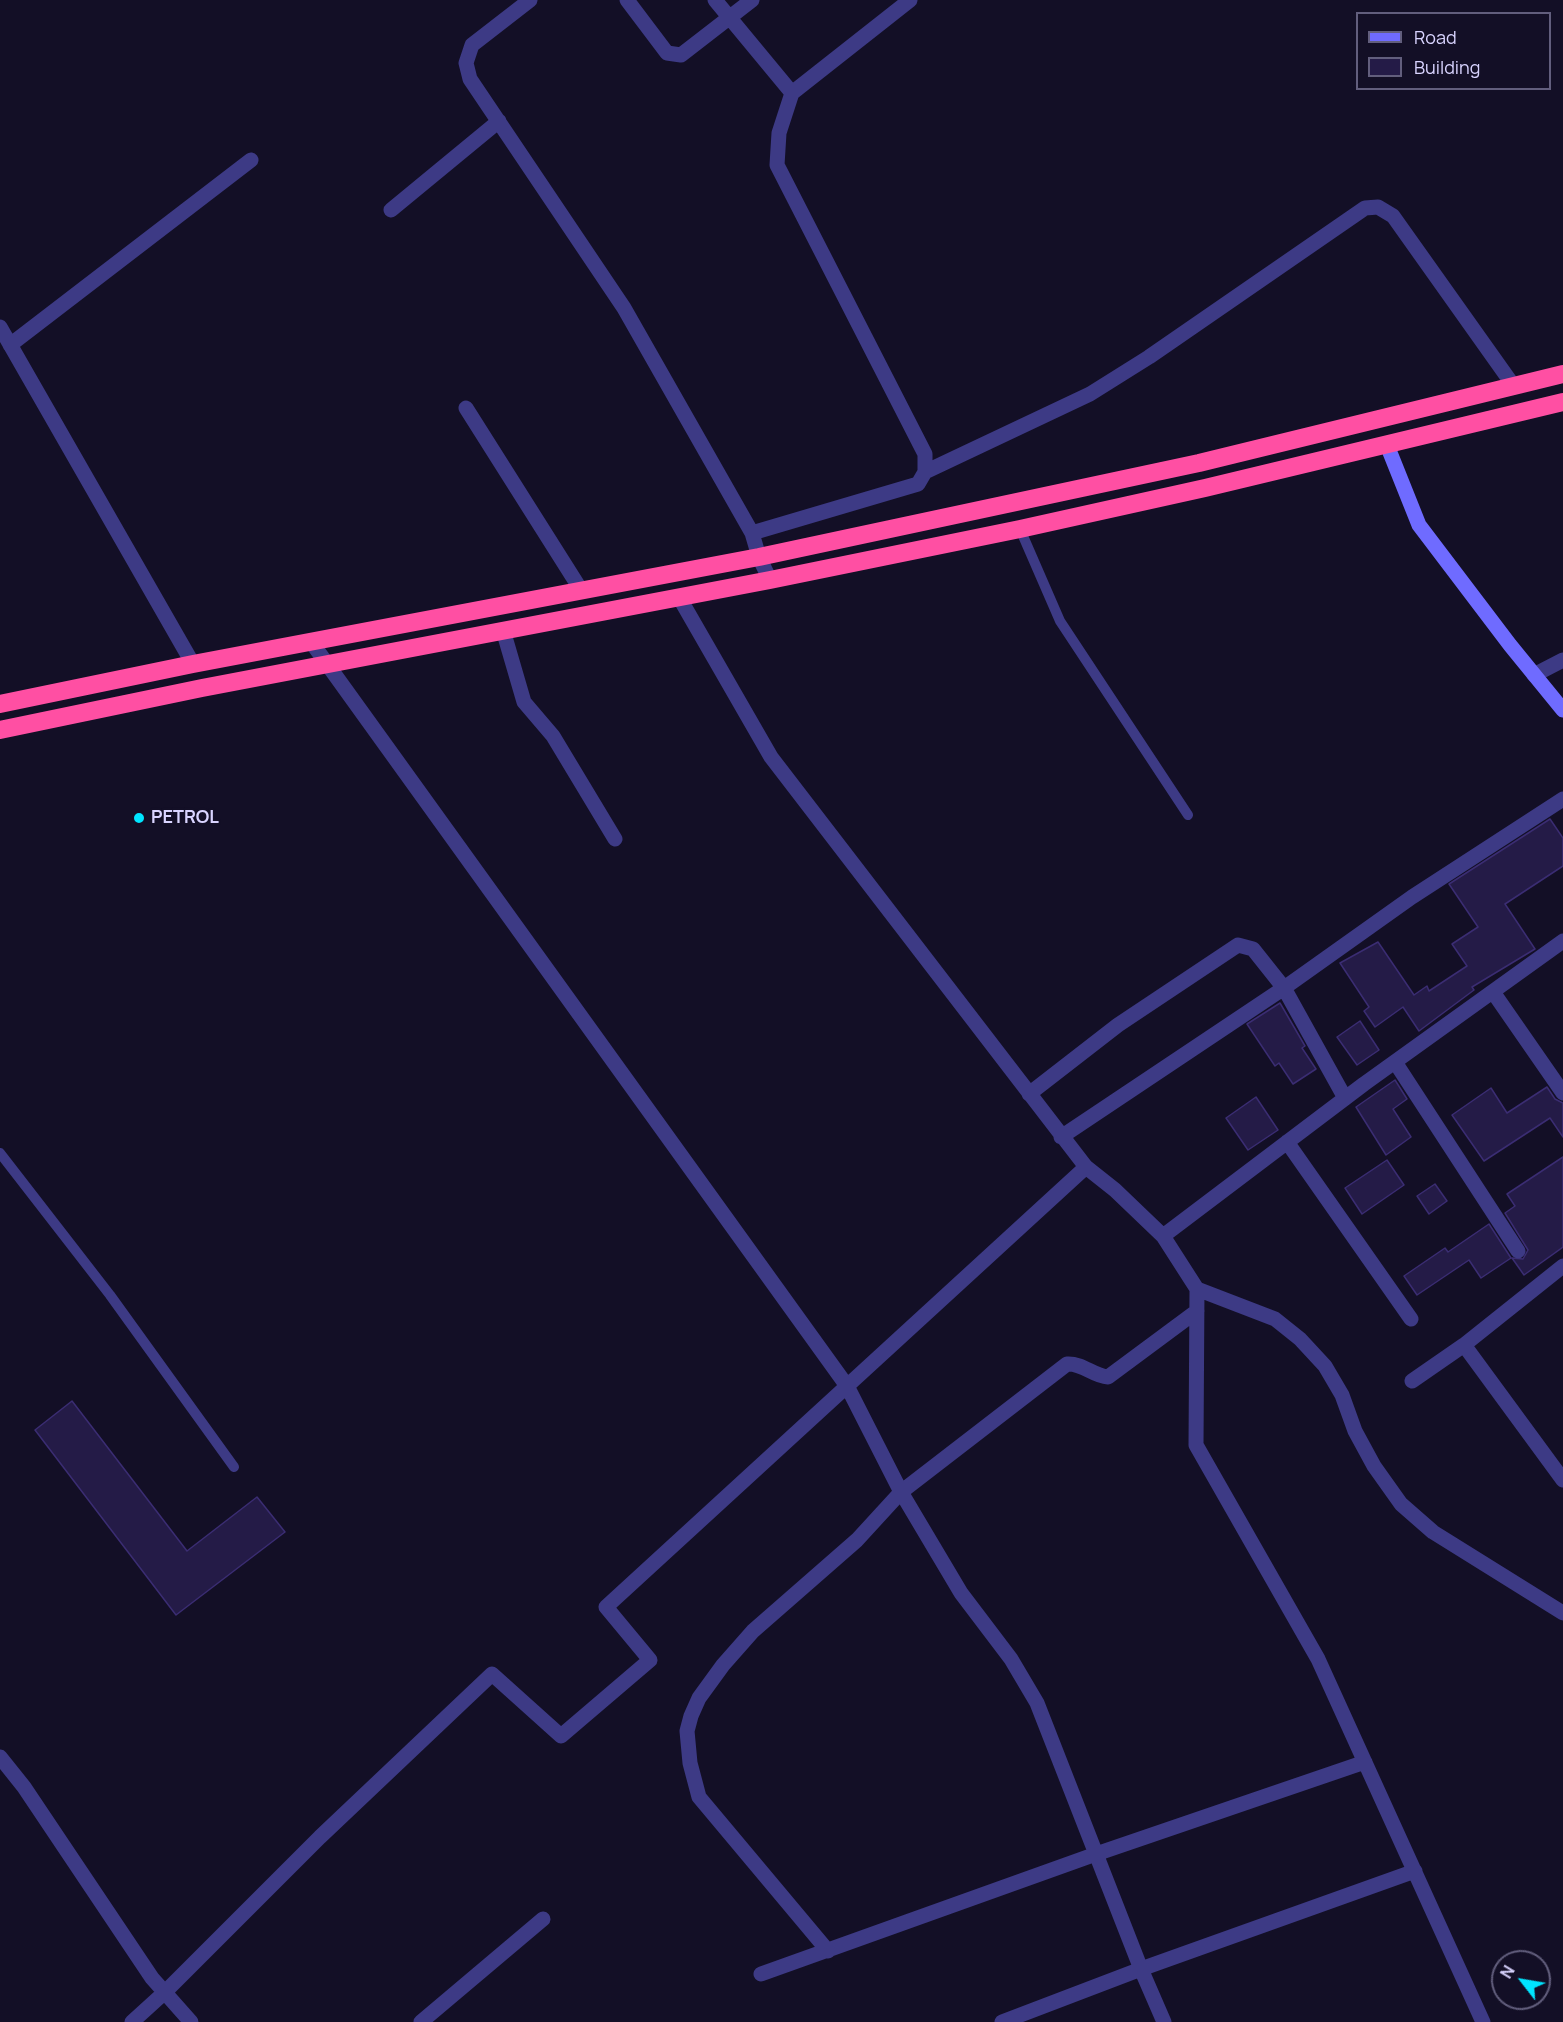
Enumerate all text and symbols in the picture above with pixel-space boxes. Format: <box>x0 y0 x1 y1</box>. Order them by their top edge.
legend <box>1356 12 1551 90</box>
text: Road <box>1414 25 1457 49</box>
text: Building <box>1414 55 1480 79</box>
place label: PETROL <box>151 807 219 829</box>
marker: PETROL <box>132 811 146 825</box>
north arrow <box>1491 1950 1551 2010</box>
text: N <box>1495 1961 1520 1982</box>

